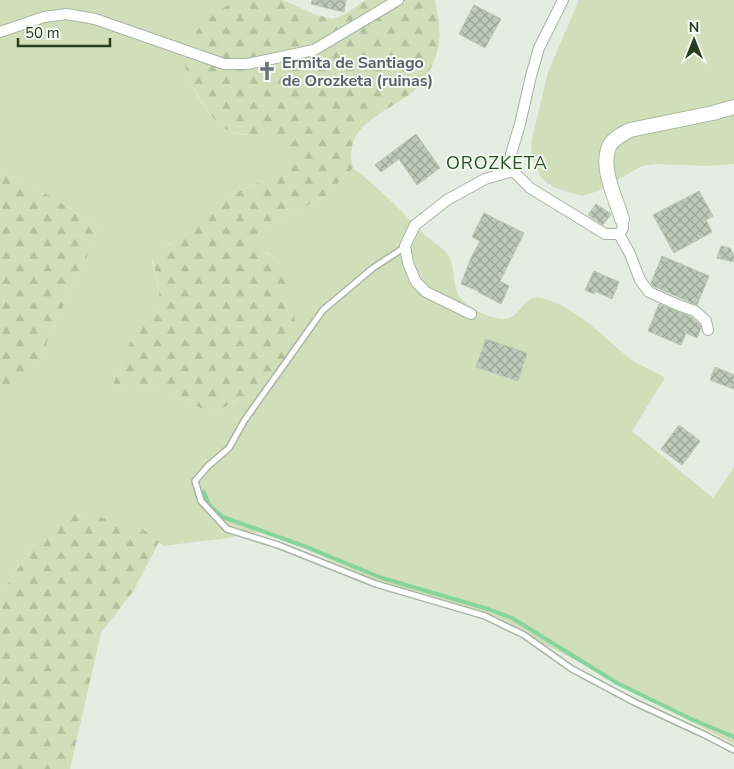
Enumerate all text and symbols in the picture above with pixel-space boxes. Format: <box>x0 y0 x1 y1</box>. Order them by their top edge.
scale bar <box>18 15 110 47</box>
north arrow <box>669 15 719 65</box>
text: N <box>689 18 699 37</box>
text: 50 m <box>25 23 60 43</box>
place label: Ermita de Santiago de Orozketa (ruinas) <box>282 52 433 92</box>
church icon: Ermita de Santiago de Orozketa (ruinas) <box>256 60 278 82</box>
district label: OROZKETA <box>446 151 548 175</box>

